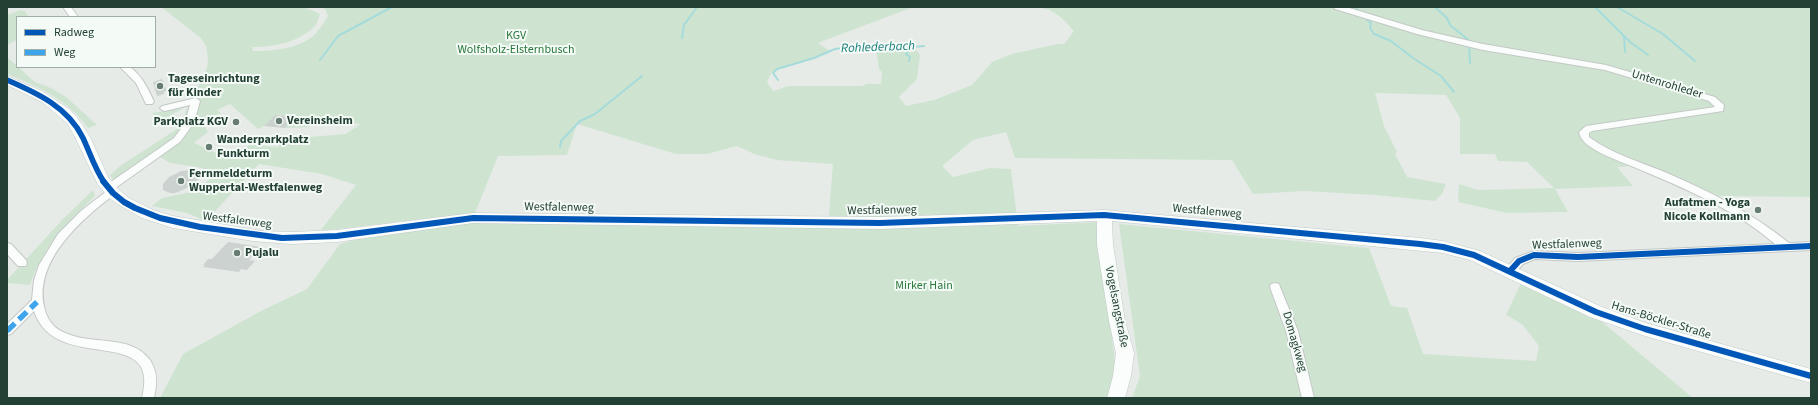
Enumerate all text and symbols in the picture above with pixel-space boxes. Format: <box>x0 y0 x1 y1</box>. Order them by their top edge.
legend <box>16 16 156 68</box>
text: Radweg <box>54 24 94 41</box>
park label: KGV Wolfsholz-Elsternbusch <box>457 29 575 57</box>
water label: Rohlederbach <box>841 39 915 57</box>
text: Weg <box>54 44 75 61</box>
street label: Untenrohleder <box>1630 67 1704 103</box>
place label: Tageseinrichtung für Kinder <box>168 72 260 100</box>
marker: Tageseinrichtung für Kinder <box>155 81 165 91</box>
place label: Vereinsheim <box>287 114 353 128</box>
place label: Parkplatz KGV <box>153 115 228 129</box>
marker: Vereinsheim <box>274 116 284 126</box>
marker: Parkplatz KGV <box>231 117 241 127</box>
place label: Wanderparkplatz Funkturm <box>217 133 309 161</box>
marker: Wanderparkplatz Funkturm <box>204 142 214 152</box>
place label: Fernmeldeturm Wuppertal-Westfalenweg <box>189 167 322 195</box>
marker: Fernmeldeturm Wuppertal-Westfalenweg <box>176 176 186 186</box>
place label: Aufatmen - Yoga Nicole Kollmann <box>1664 196 1750 224</box>
street label: Westfalenweg <box>524 200 594 216</box>
street label: Westfalenweg <box>1172 202 1242 222</box>
street label: Westfalenweg <box>847 203 917 219</box>
marker: Aufatmen - Yoga Nicole Kollmann <box>1753 205 1763 215</box>
street label: Westfalenweg <box>202 210 272 232</box>
street label: Westfalenweg <box>1532 237 1602 253</box>
place label: Pujalu <box>245 246 279 260</box>
marker: Pujalu <box>232 248 242 258</box>
street label: Vogelsangstraße <box>1101 265 1131 349</box>
park label: Mirker Hain <box>895 279 953 293</box>
street label: Hans-Böckler-Straße <box>1609 299 1713 343</box>
street label: Domagkweg <box>1278 310 1310 374</box>

